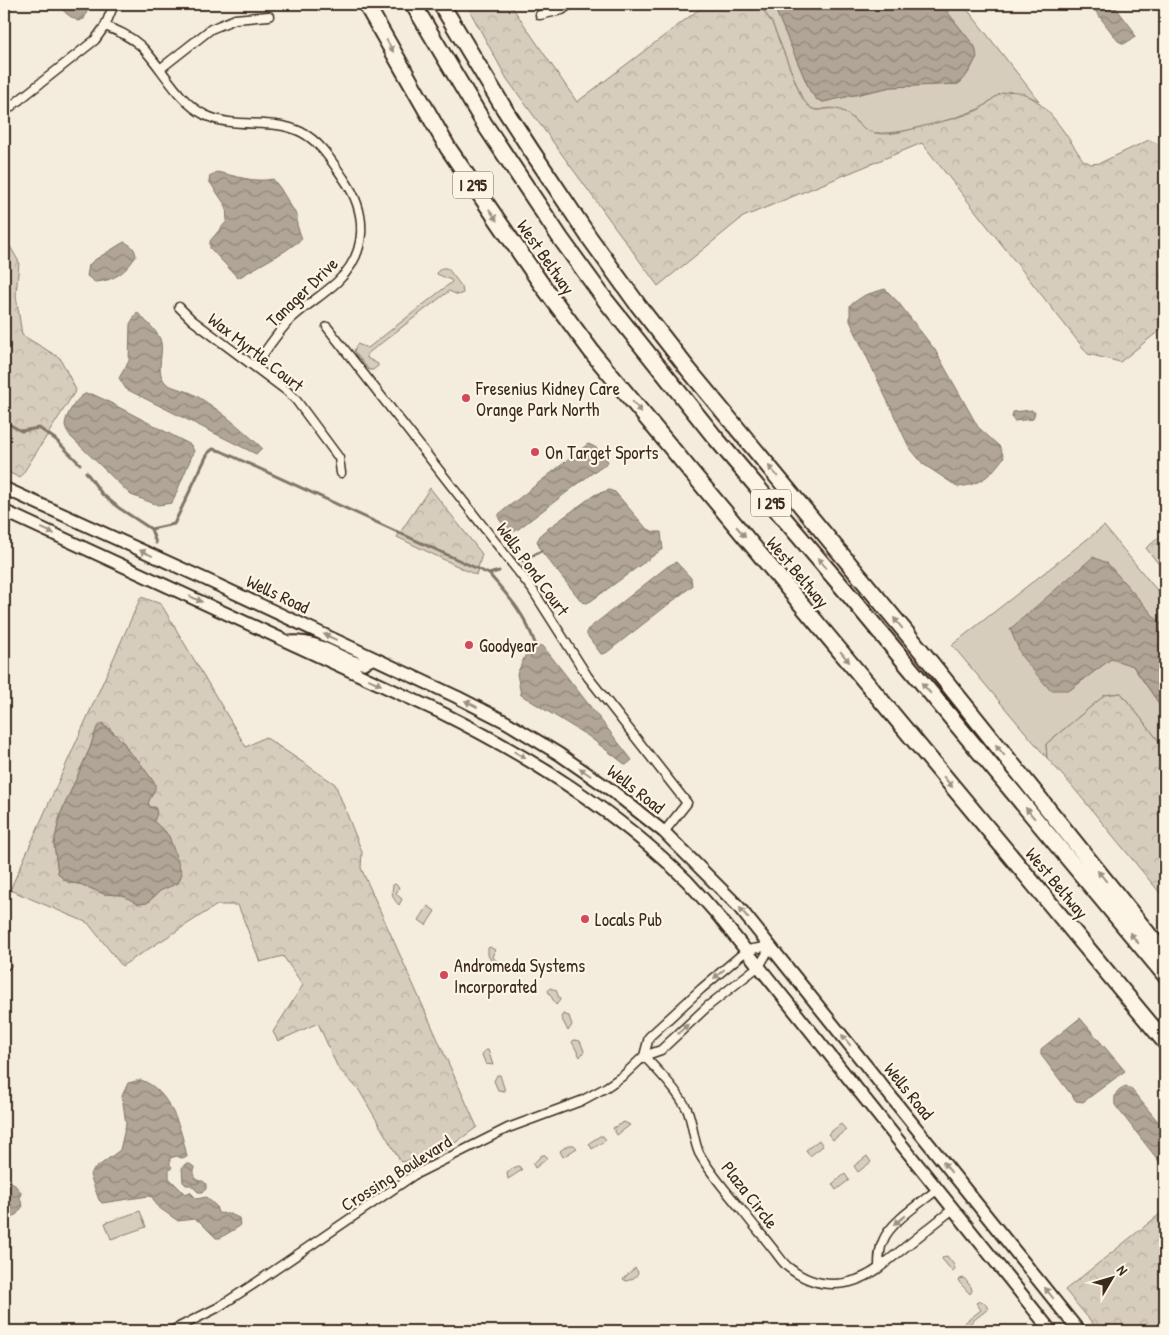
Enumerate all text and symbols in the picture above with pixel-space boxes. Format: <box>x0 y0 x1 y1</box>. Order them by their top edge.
one-way arrow <box>386 39 394 54</box>
road number: I 295 <box>453 172 493 198</box>
one-way arrow <box>488 208 498 221</box>
street label: West Beltway <box>511 215 581 300</box>
street label: Tanager Drive <box>261 251 343 333</box>
street label: Wax Myrtle Court <box>203 307 310 398</box>
place label: Fresenius Kidney Care Orange Park North <box>475 376 620 422</box>
marker: Fresenius Kidney Care Orange Park North <box>460 392 472 404</box>
one-way arrow <box>632 400 643 413</box>
place label: On Target Sports <box>545 440 659 465</box>
marker: On Target Sports <box>529 446 541 458</box>
one-way arrow <box>767 464 778 477</box>
road number: I 295 <box>751 489 791 516</box>
street label: Wells Pond Court <box>491 517 576 621</box>
one-way arrow <box>735 525 746 538</box>
one-way arrow <box>41 527 55 535</box>
street label: West Beltway <box>761 531 835 613</box>
one-way arrow <box>139 548 153 556</box>
one-way arrow <box>817 557 828 569</box>
street label: Wells Road <box>243 569 313 619</box>
one-way arrow <box>189 595 203 603</box>
one-way arrow <box>893 617 904 630</box>
one-way arrow <box>323 633 337 641</box>
place label: Goodyear <box>479 633 538 658</box>
marker: Goodyear <box>463 639 475 651</box>
one-way arrow <box>839 650 850 663</box>
one-way arrow <box>368 679 382 687</box>
one-way arrow <box>921 682 932 695</box>
one-way arrow <box>464 700 478 708</box>
one-way arrow <box>995 743 1006 756</box>
one-way arrow <box>513 750 527 759</box>
street label: Wells Road <box>602 759 670 819</box>
one-way arrow <box>579 767 592 777</box>
one-way arrow <box>943 775 954 788</box>
one-way arrow <box>1024 807 1035 820</box>
street label: West Beltway <box>1020 842 1094 924</box>
one-way arrow <box>1097 870 1108 883</box>
place label: Locals Pub <box>595 907 662 932</box>
one-way arrow <box>738 907 749 920</box>
marker: Locals Pub <box>579 913 591 925</box>
one-way arrow <box>1128 932 1139 945</box>
place label: Andromeda Systems Incorporated <box>454 953 585 999</box>
one-way arrow <box>713 968 725 979</box>
marker: Andromeda Systems Incorporated <box>438 969 450 981</box>
one-way arrow <box>677 1023 689 1035</box>
one-way arrow <box>840 1033 851 1046</box>
street label: Wells Road <box>878 1057 940 1125</box>
street label: Crossing Boulevard <box>336 1129 456 1217</box>
street label: Plaza Circle <box>716 1156 784 1234</box>
one-way arrow <box>941 1160 952 1173</box>
one-way arrow <box>894 1214 906 1225</box>
north arrow <box>1086 1252 1136 1302</box>
text: N <box>1113 1261 1133 1279</box>
one-way arrow <box>1043 1287 1054 1300</box>

